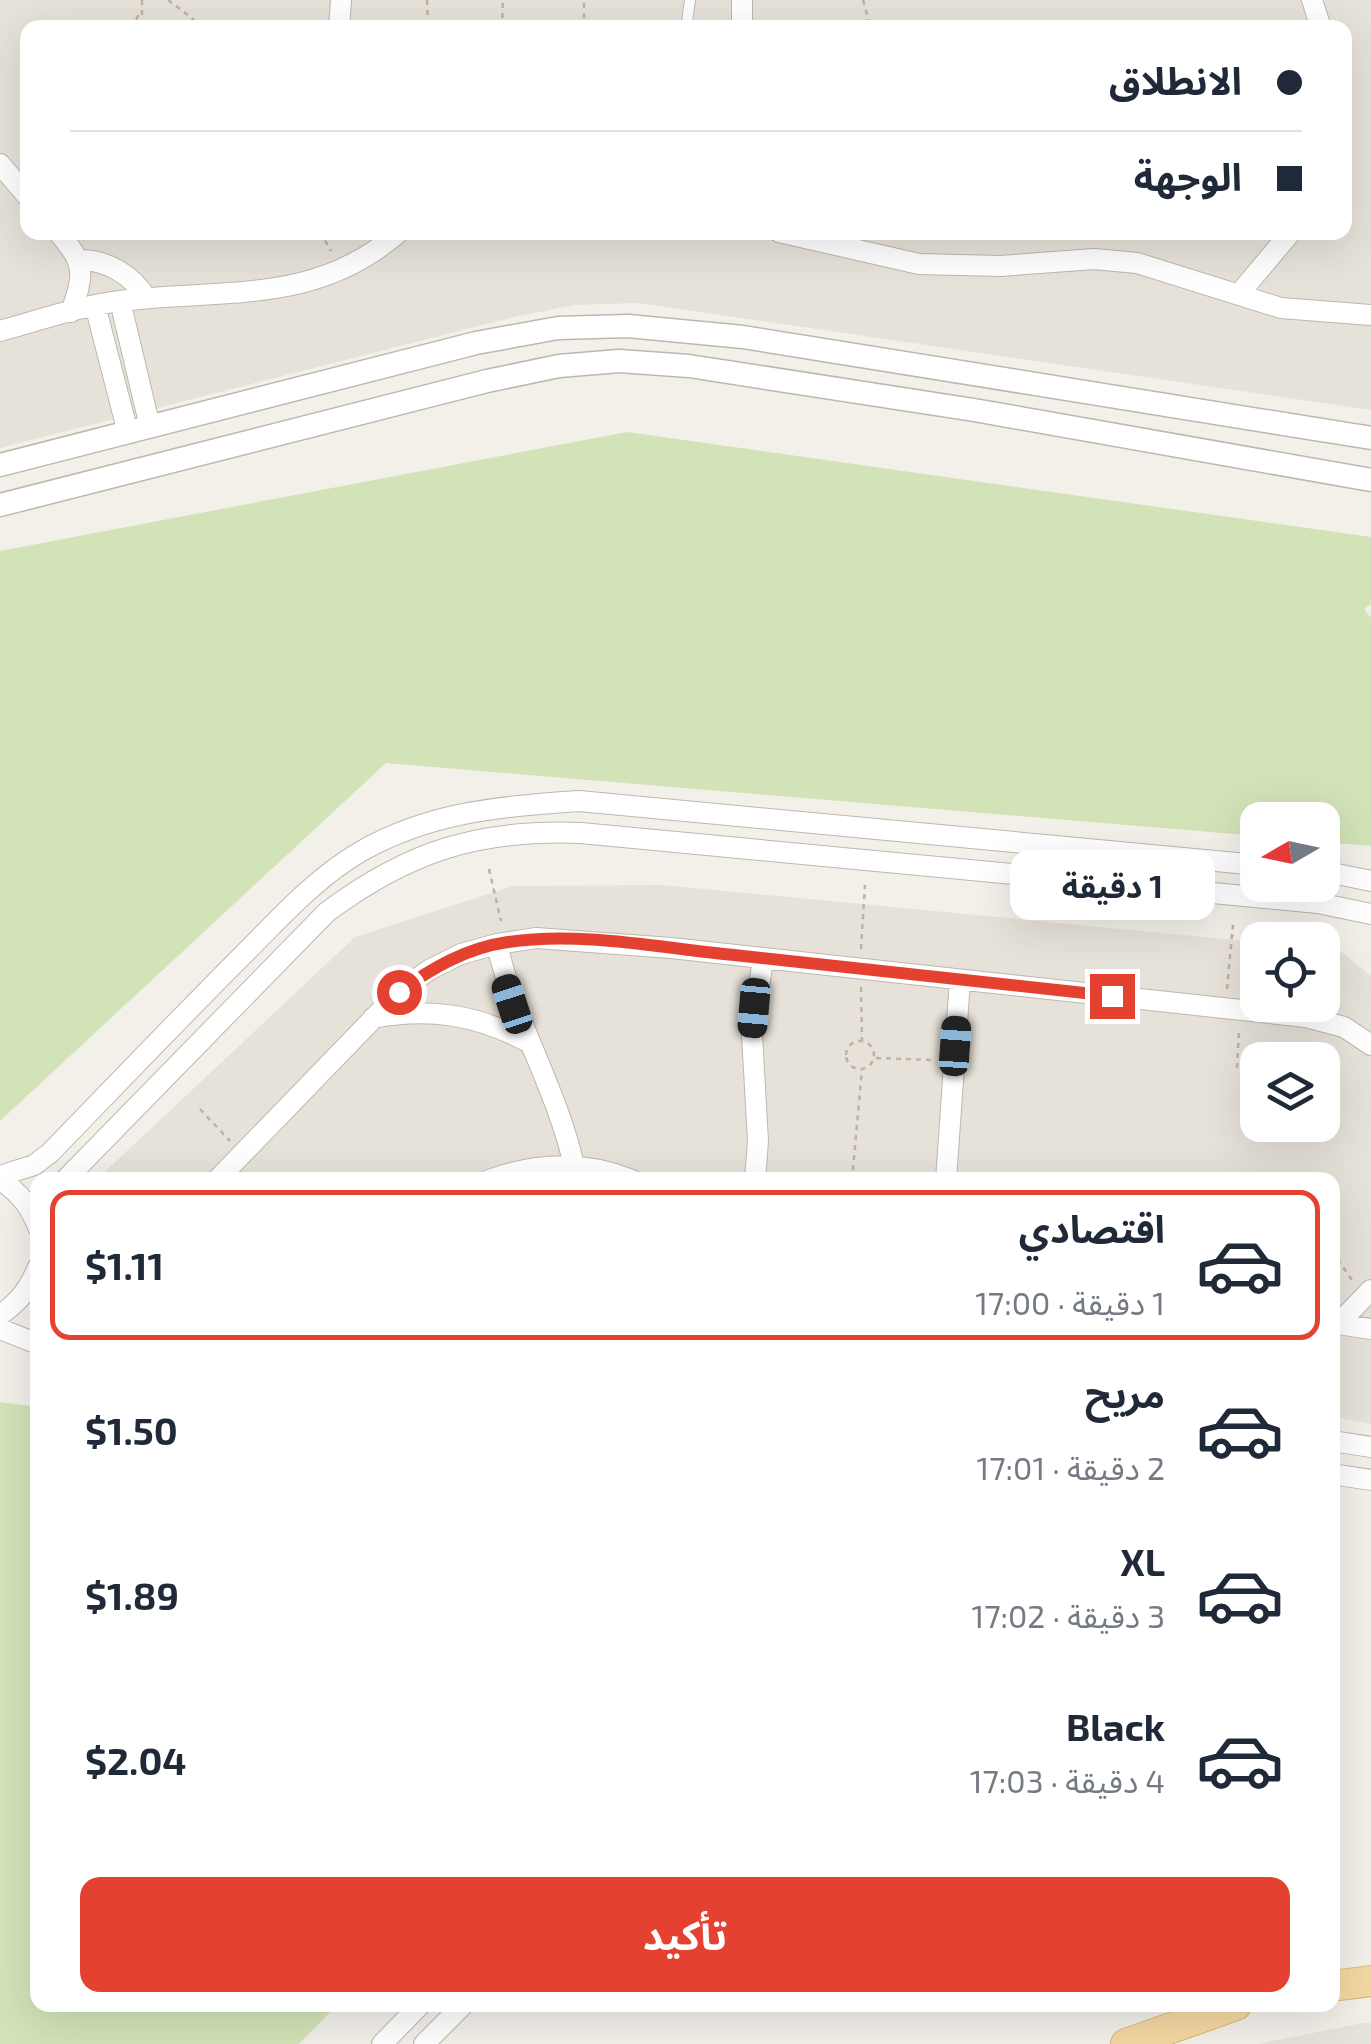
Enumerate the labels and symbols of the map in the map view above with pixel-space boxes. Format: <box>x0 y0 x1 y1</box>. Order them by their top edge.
north arrow <box>1240 802 1340 902</box>
callout: 1 دقيقة <box>1010 851 1214 921</box>
route start <box>377 970 422 1015</box>
car <box>488 971 536 1037</box>
route end <box>1090 974 1135 1019</box>
car <box>736 977 772 1039</box>
car <box>938 1015 972 1077</box>

